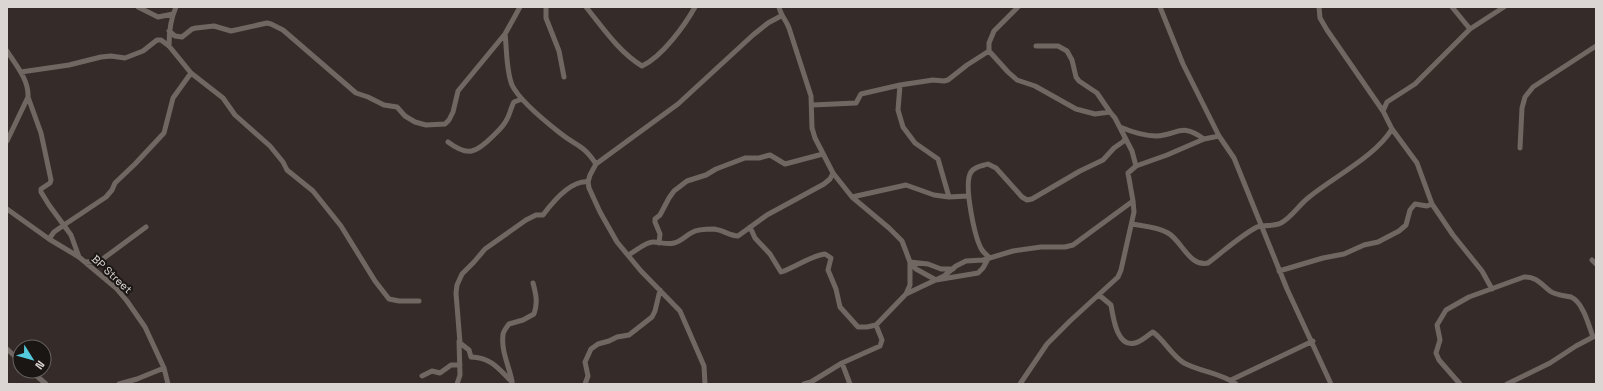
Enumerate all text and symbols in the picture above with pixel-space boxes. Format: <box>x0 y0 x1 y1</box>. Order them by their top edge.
street label: BP Street <box>89 252 135 296</box>
north arrow <box>12 339 52 379</box>
text: N <box>32 358 48 372</box>

